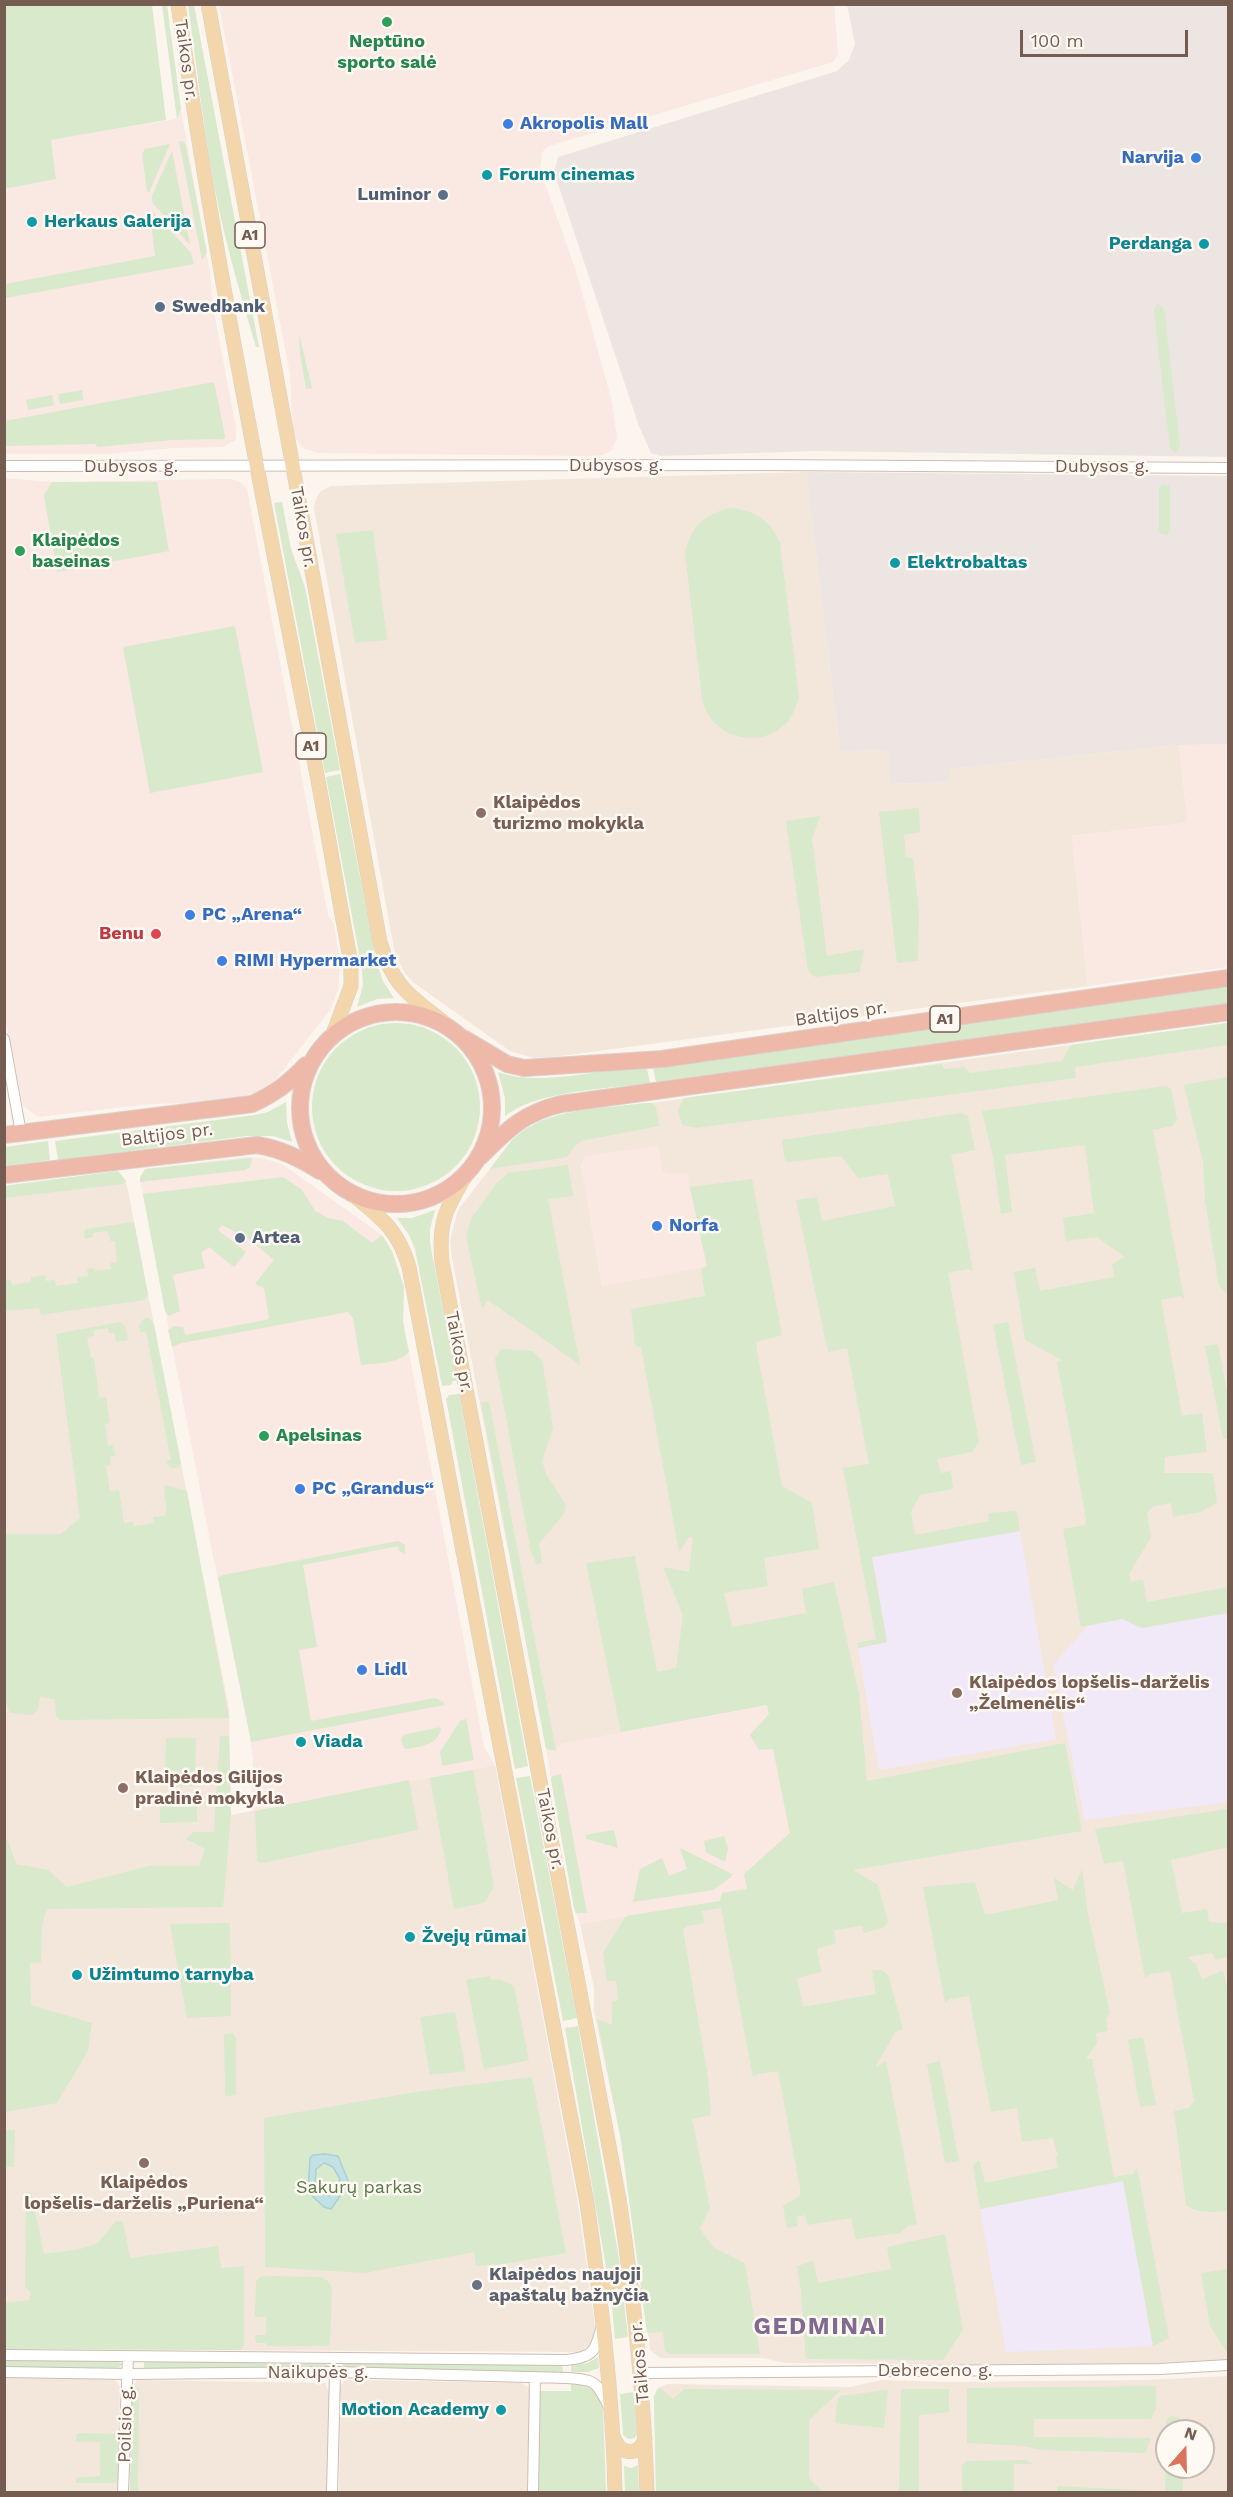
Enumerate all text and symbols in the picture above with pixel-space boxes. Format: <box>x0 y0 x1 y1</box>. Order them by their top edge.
marker: Neptūno sporto salė <box>380 15 394 29</box>
street label: Taikos pr. <box>170 18 202 102</box>
scale bar <box>1023 18 1191 56</box>
text: 100 m <box>1031 30 1084 51</box>
place label: Neptūno sporto salė <box>337 31 437 74</box>
place label: Akropolis Mall <box>520 113 648 135</box>
marker: Akropolis Mall <box>501 117 515 131</box>
place label: Narvija <box>1122 147 1184 169</box>
marker: Narvija <box>1189 151 1203 165</box>
place label: Forum cinemas <box>499 164 635 186</box>
marker: Forum cinemas <box>480 168 494 182</box>
place label: Luminor <box>357 184 431 206</box>
marker: Luminor <box>436 188 450 202</box>
place label: Herkaus Galerija <box>44 211 191 233</box>
marker: Herkaus Galerija <box>25 215 39 229</box>
road number: A1 <box>235 222 265 248</box>
place label: Perdanga <box>1109 233 1192 255</box>
marker: Perdanga <box>1197 237 1211 251</box>
place label: Swedbank <box>172 296 265 318</box>
marker: Swedbank <box>153 300 167 314</box>
street label: Dubysos g. <box>569 455 663 477</box>
street label: Dubysos g. <box>84 456 178 478</box>
street label: Dubysos g. <box>1055 456 1149 478</box>
street label: Taikos pr. <box>285 485 321 569</box>
place label: Klaipėdos baseinas <box>32 530 120 572</box>
marker: Klaipėdos baseinas <box>13 544 27 558</box>
place label: Elektrobaltas <box>907 552 1027 574</box>
marker: Elektrobaltas <box>888 556 902 570</box>
road number: A1 <box>296 733 326 759</box>
place label: Klaipėdos turizmo mokykla <box>493 792 644 834</box>
marker: Klaipėdos turizmo mokykla <box>474 806 488 820</box>
place label: PC „Arena“ <box>202 904 302 926</box>
marker: PC „Arena“ <box>183 908 197 922</box>
place label: Benu <box>99 923 144 945</box>
marker: Benu <box>149 927 163 941</box>
place label: RIMI Hypermarket <box>234 950 396 972</box>
marker: RIMI Hypermarket <box>215 954 229 968</box>
street label: Baltijos pr. <box>794 997 888 1031</box>
road number: A1 <box>930 1006 960 1032</box>
street label: Baltijos pr. <box>120 1119 214 1151</box>
place label: Norfa <box>669 1215 719 1237</box>
marker: Norfa <box>650 1219 664 1233</box>
place label: Artea <box>252 1227 300 1249</box>
marker: Artea <box>233 1231 247 1245</box>
street label: Taikos pr. <box>441 1310 477 1394</box>
place label: Apelsinas <box>276 1425 362 1447</box>
marker: Apelsinas <box>257 1429 271 1443</box>
place label: PC „Grandus“ <box>312 1478 434 1500</box>
marker: PC „Grandus“ <box>293 1482 307 1496</box>
place label: Lidl <box>374 1659 407 1681</box>
marker: Lidl <box>355 1663 369 1677</box>
place label: Klaipėdos lopšelis-darželis „Želmenėlis“ <box>969 1672 1210 1714</box>
marker: Klaipėdos lopšelis-darželis „Želmenėlis“ <box>950 1686 964 1700</box>
place label: Viada <box>313 1731 363 1753</box>
marker: Viada <box>294 1735 308 1749</box>
place label: Klaipėdos Gilijos pradinė mokykla <box>135 1767 284 1810</box>
marker: Klaipėdos Gilijos pradinė mokykla <box>116 1781 130 1795</box>
street label: Taikos pr. <box>532 1787 568 1871</box>
place label: Žvejų rūmai <box>422 1926 527 1948</box>
marker: Žvejų rūmai <box>403 1930 417 1944</box>
place label: Užimtumo tarnyba <box>89 1964 254 1986</box>
marker: Užimtumo tarnyba <box>70 1968 84 1982</box>
marker: Klaipėdos lopšelis-darželis „Puriena“ <box>137 2156 151 2170</box>
place label: Klaipėdos lopšelis-darželis „Puriena“ <box>24 2172 264 2214</box>
park label: Sakurų parkas <box>296 2177 422 2199</box>
place label: Klaipėdos naujoji apaštalų bažnyčia <box>489 2264 649 2306</box>
marker: Klaipėdos naujoji apaštalų bažnyčia <box>470 2278 484 2292</box>
district label: GEDMINAI <box>754 2313 886 2341</box>
street label: Taikos pr. <box>626 2320 654 2404</box>
street label: Debreceno g. <box>877 2360 993 2382</box>
street label: Naikupės g. <box>267 2362 369 2384</box>
street label: Poilsio g. <box>114 2385 138 2463</box>
place label: Motion Academy <box>341 2399 489 2421</box>
marker: Motion Academy <box>494 2403 508 2417</box>
north arrow <box>1155 2419 1215 2479</box>
text: N <box>1182 2423 1199 2444</box>

